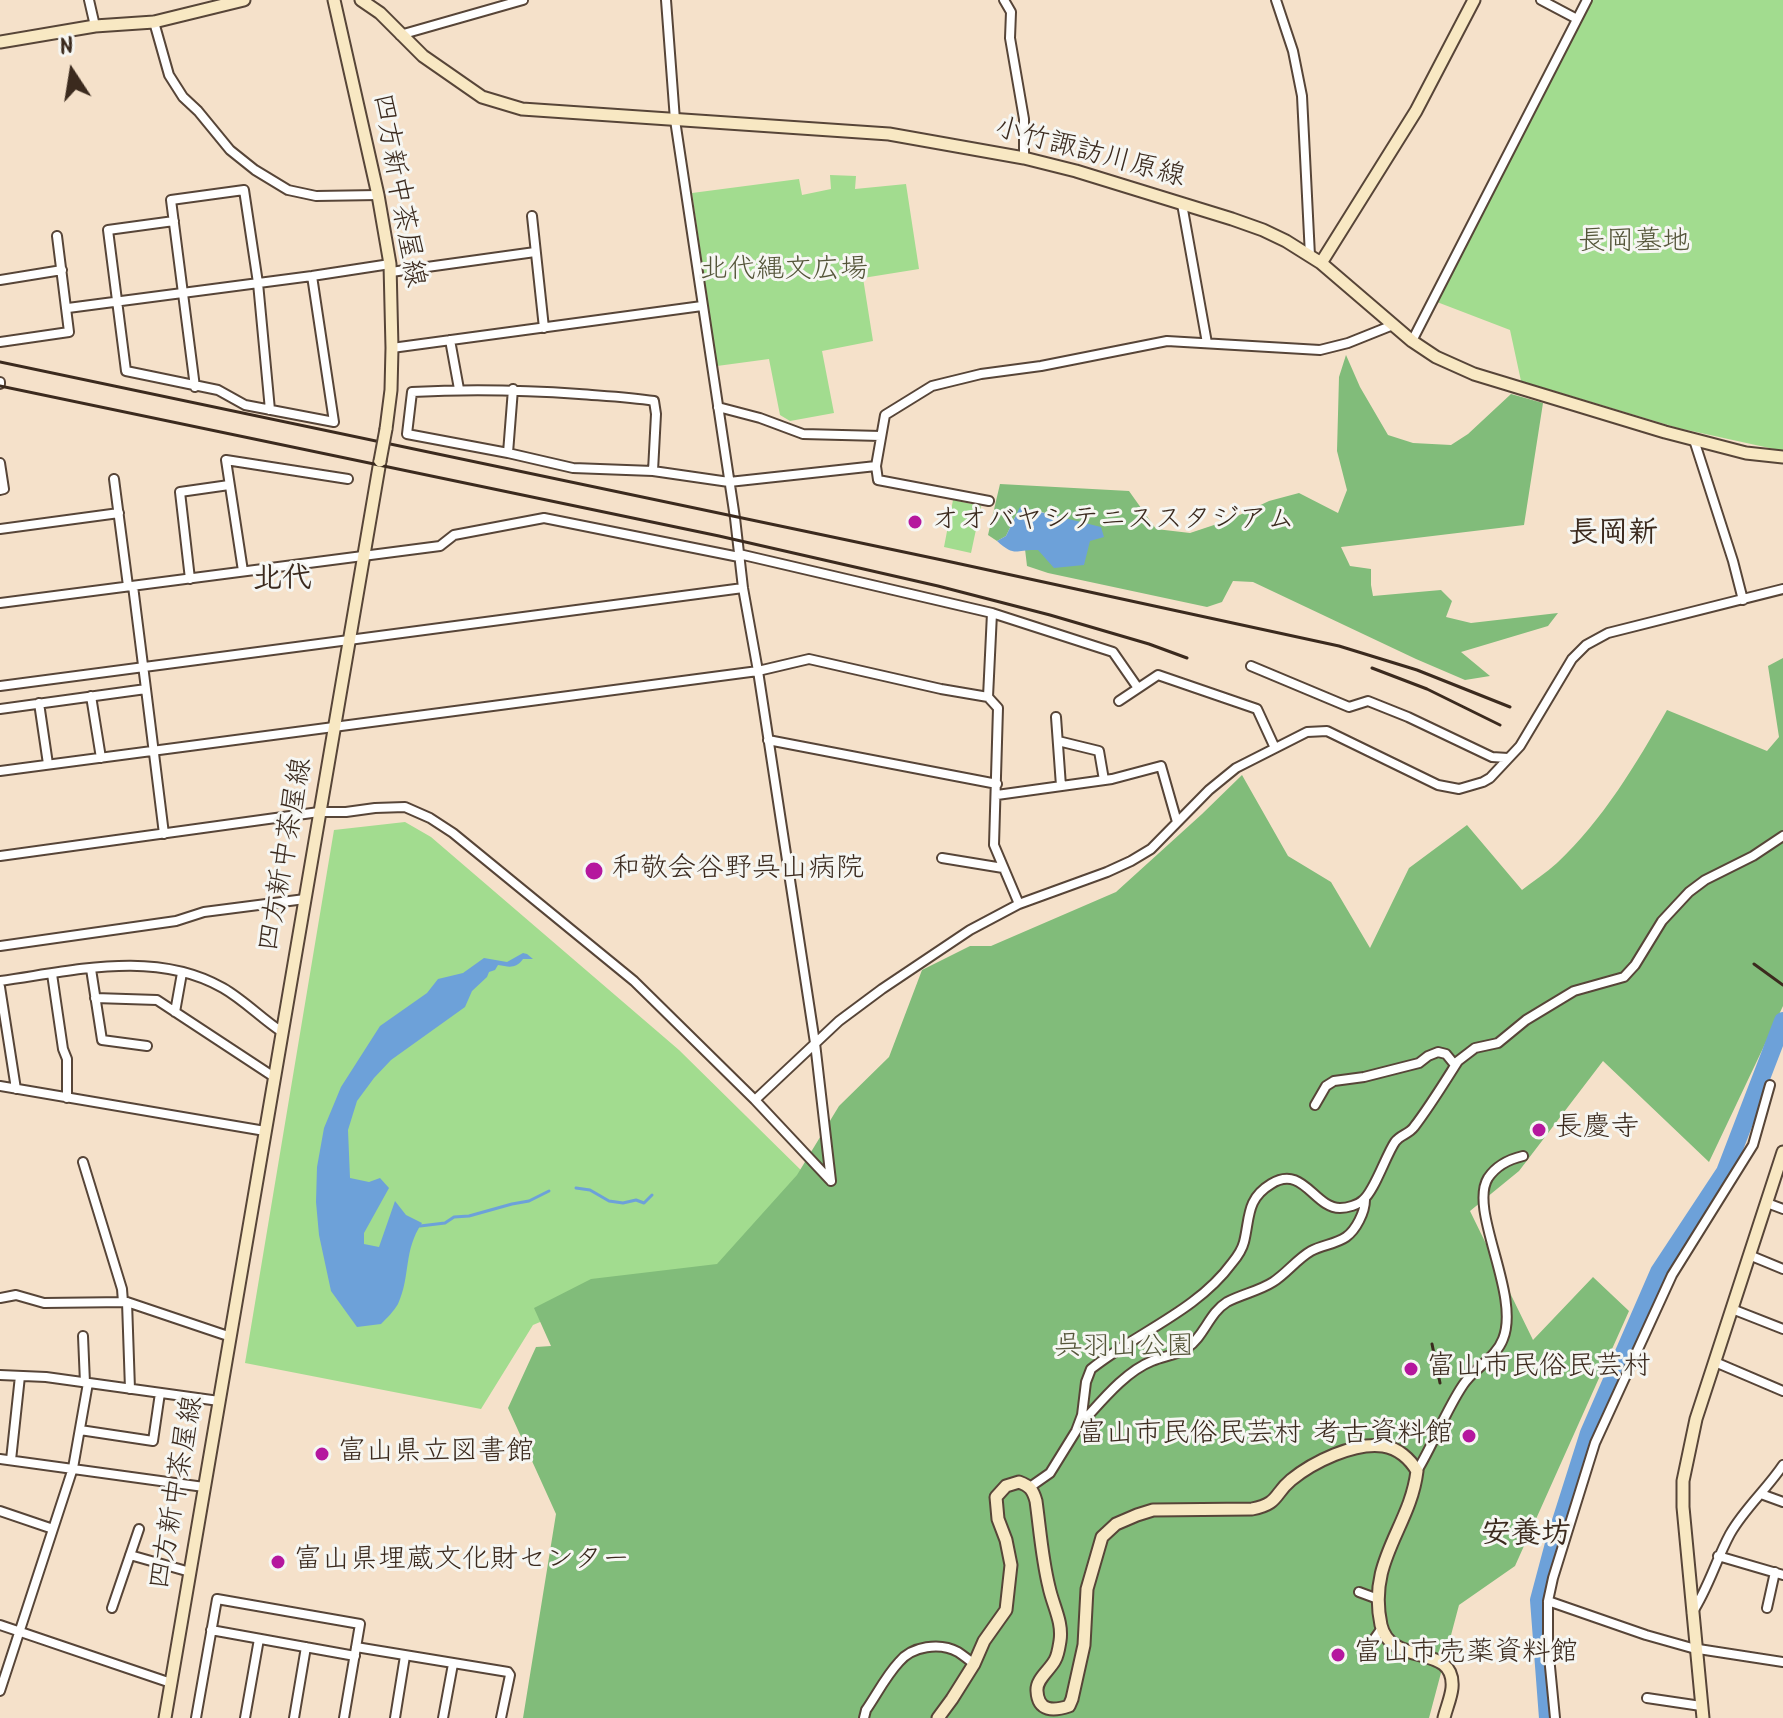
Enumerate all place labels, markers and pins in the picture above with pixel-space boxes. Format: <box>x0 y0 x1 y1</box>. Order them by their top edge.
place label: オオバヤシテニススタジアム <box>931 505 1295 539</box>
marker: オオバヤシテニススタジアム <box>906 513 924 531</box>
place label: 和敬会谷野呉山病院 <box>612 854 864 888</box>
marker: 和敬会谷野呉山病院 <box>583 860 605 882</box>
place label: 長慶寺 <box>1555 1113 1639 1147</box>
marker: 長慶寺 <box>1530 1121 1548 1139</box>
place label: 富山市民俗民芸村 <box>1427 1352 1651 1386</box>
marker: 富山市民俗民芸村 <box>1402 1360 1420 1378</box>
place label: 富山市民俗民芸村 考古資料館 <box>1078 1419 1453 1453</box>
marker: 富山市民俗民芸村 考古資料館 <box>1460 1427 1478 1445</box>
place label: 富山県立図書館 <box>338 1437 534 1471</box>
marker: 富山県立図書館 <box>313 1445 331 1463</box>
place label: 富山県埋蔵文化財センター <box>294 1545 630 1579</box>
marker: 富山県埋蔵文化財センター <box>269 1553 287 1571</box>
place label: 富山市売薬資料館 <box>1354 1638 1578 1672</box>
marker: 富山市売薬資料館 <box>1329 1646 1347 1664</box>

